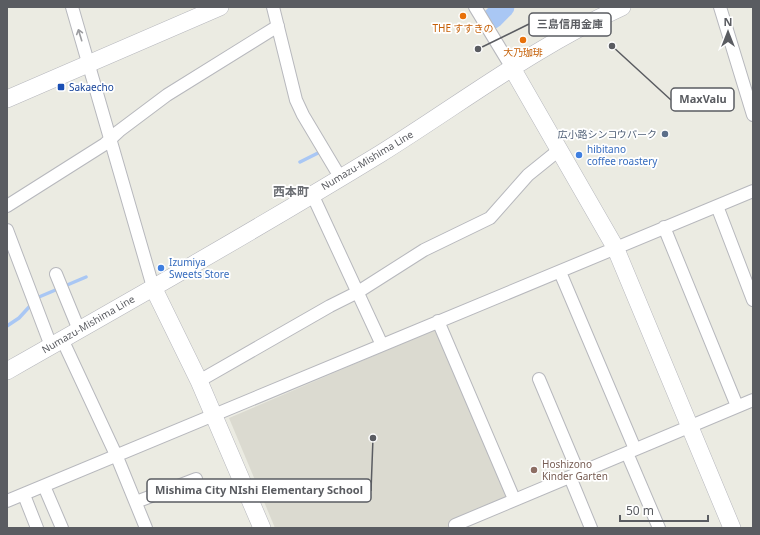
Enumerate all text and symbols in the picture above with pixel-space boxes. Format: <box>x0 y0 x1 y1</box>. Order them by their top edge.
marker: THE すすきの <box>458 11 468 21</box>
north arrow <box>708 12 748 52</box>
callout: 三島信用金庫 <box>529 13 611 36</box>
text: N <box>724 14 732 29</box>
text: 三島信用金庫 <box>537 16 603 31</box>
place label: THE すすきの <box>432 21 494 35</box>
one-way arrow <box>76 29 83 42</box>
marker: 大乃珈琲 <box>518 35 528 45</box>
place label: 大乃珈琲 <box>503 45 543 59</box>
place label: Sakaecho <box>69 80 114 94</box>
marker: Sakaecho <box>56 82 66 92</box>
callout: MaxValu <box>671 88 734 111</box>
text: MaxValu <box>679 91 727 106</box>
street label: Numazu-Mishima Line <box>318 127 416 193</box>
place label: 広小路シンコウパーク <box>557 127 657 141</box>
marker: 広小路シンコウパーク <box>660 129 670 139</box>
place label: hibitano coffee roastery <box>587 142 658 168</box>
marker: hibitano coffee roastery <box>574 150 584 160</box>
district label: 西本町 <box>273 183 309 200</box>
place label: Izumiya Sweets Store <box>169 255 230 281</box>
marker: Izumiya Sweets Store <box>156 263 166 273</box>
street label: Numazu-Mishima Line <box>39 291 137 356</box>
place label: Hoshizono Kinder Garten <box>542 457 608 483</box>
marker: Hoshizono Kinder Garten <box>529 465 539 475</box>
callout: Mishima City NIshi Elementary School <box>147 479 371 502</box>
text: Mishima City NIshi Elementary School <box>155 482 363 497</box>
scale bar <box>620 497 708 523</box>
text: 50 m <box>626 502 654 519</box>

